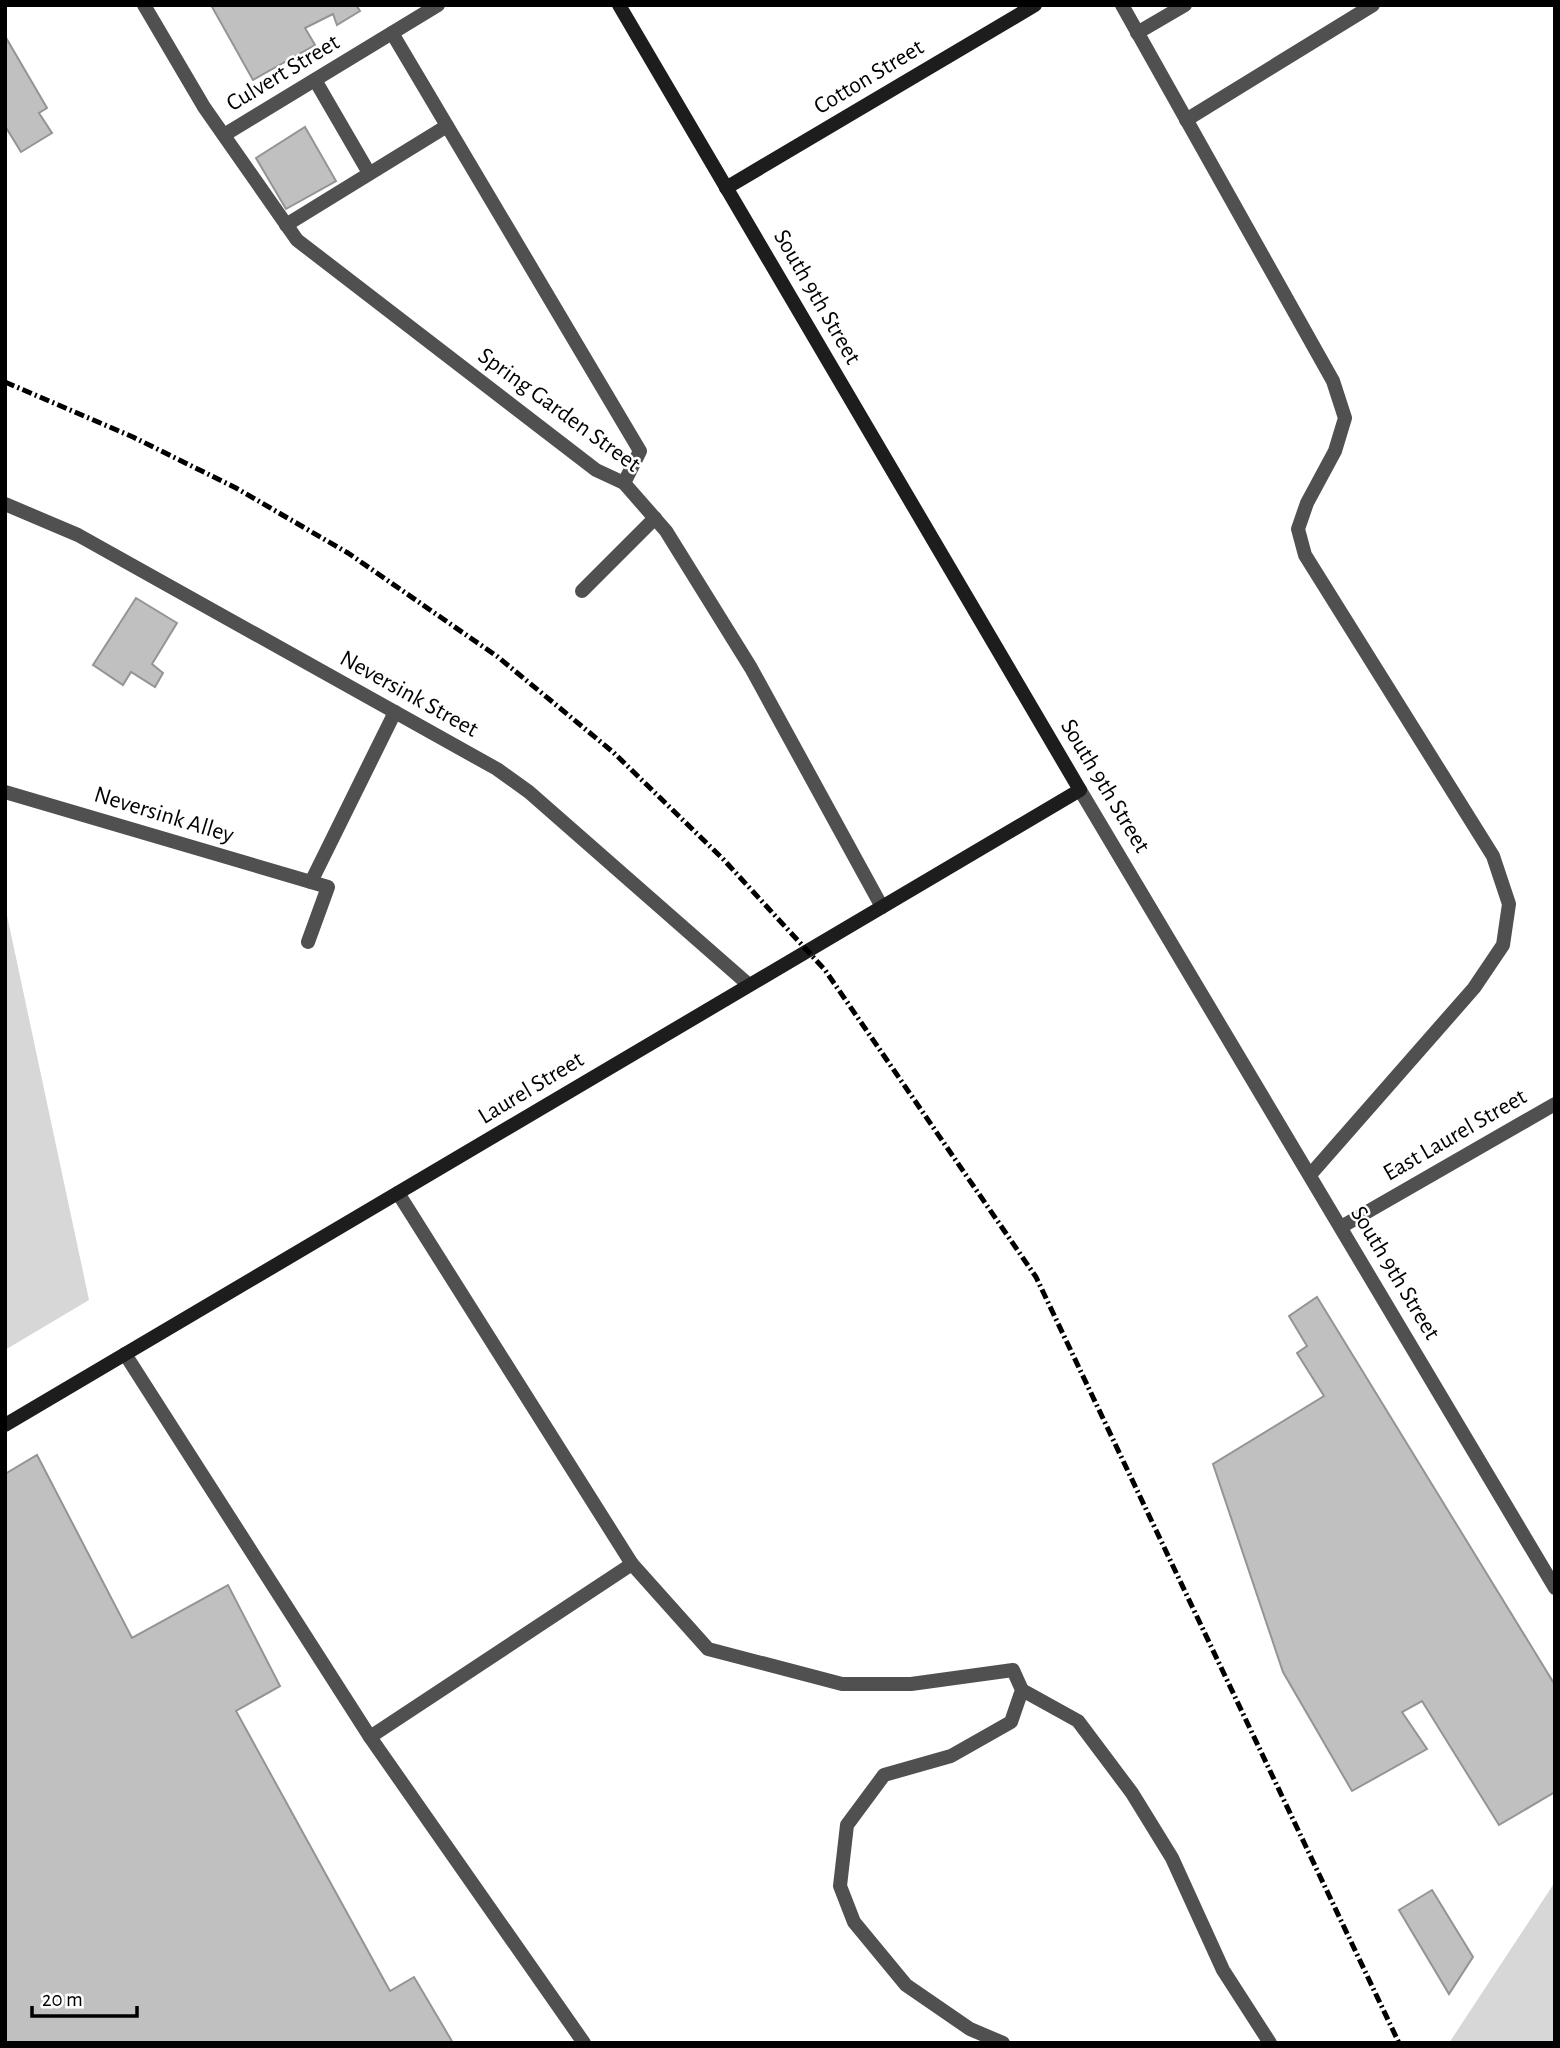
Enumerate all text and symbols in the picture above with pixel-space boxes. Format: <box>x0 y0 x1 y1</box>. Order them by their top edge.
street label: Culvert Street <box>222 30 344 116</box>
street label: Cotton Street <box>810 35 928 119</box>
street label: South 9th Street <box>769 226 865 369</box>
street label: Spring Garden Street <box>473 343 645 477</box>
street label: Neversink Street <box>336 646 482 742</box>
street label: South 9th Street <box>1056 715 1154 857</box>
street label: Neversink Alley <box>91 782 237 848</box>
street label: Laurel Street <box>474 1047 588 1129</box>
street label: East Laurel Street <box>1379 1084 1531 1186</box>
street label: South 9th Street <box>1346 1202 1444 1344</box>
scale bar <box>32 1974 136 2018</box>
text: 20 m <box>42 1989 83 2010</box>

